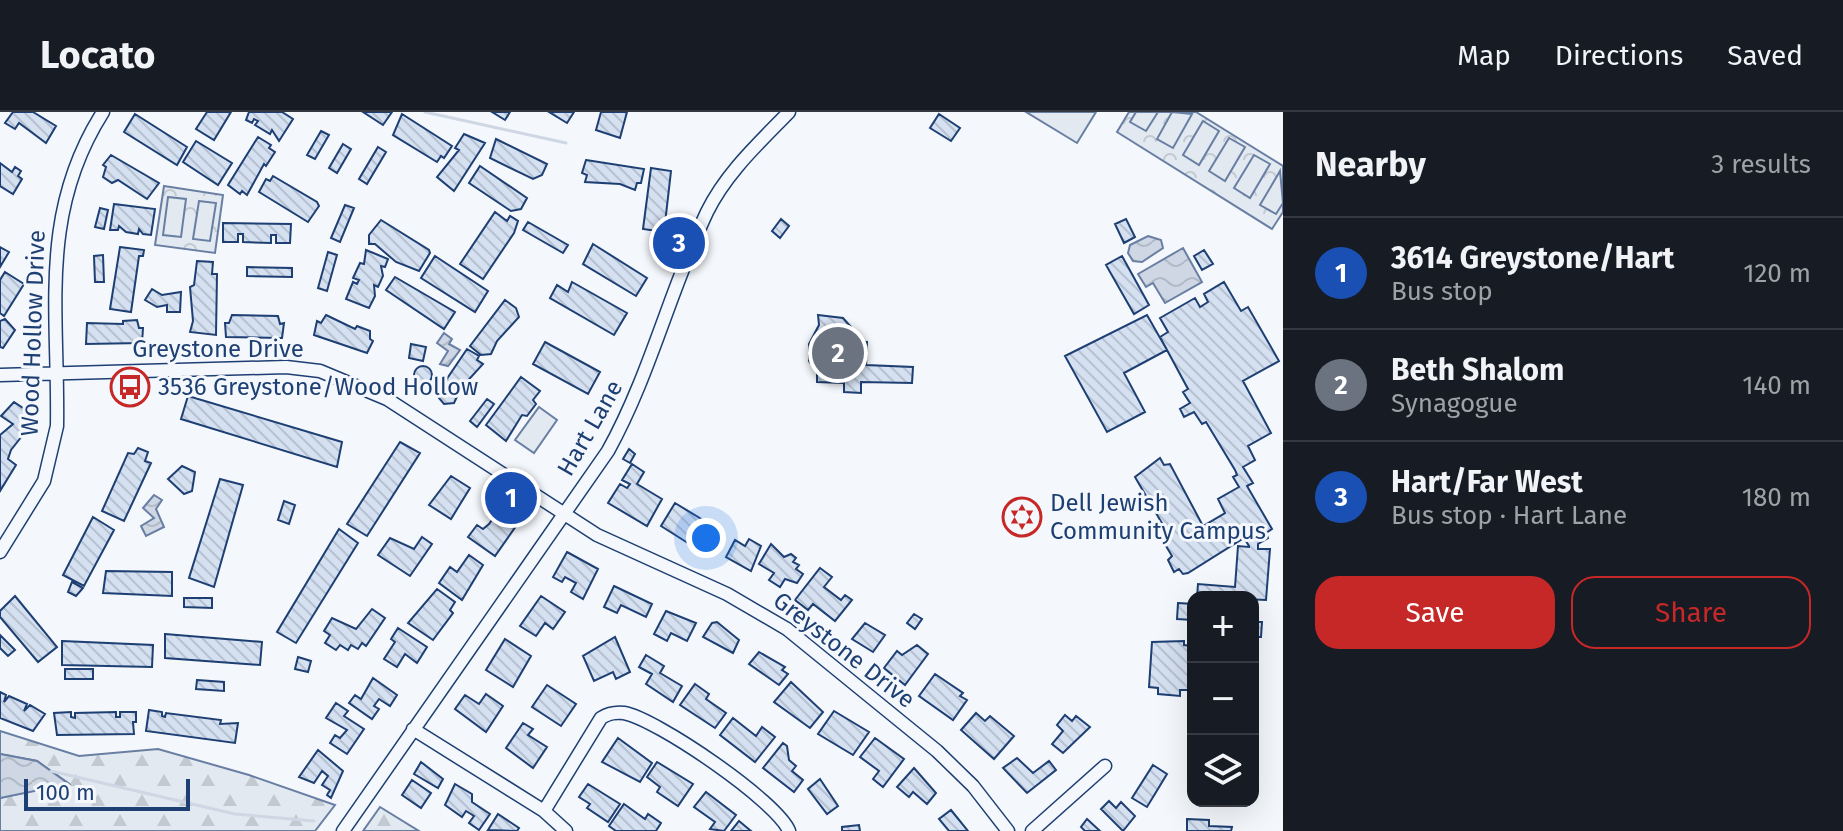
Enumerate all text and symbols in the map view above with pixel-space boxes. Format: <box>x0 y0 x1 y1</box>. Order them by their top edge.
text: Locato <box>40 32 156 78</box>
text: Map <box>1457 39 1511 72</box>
text: Directions <box>1555 39 1683 72</box>
text: Saved <box>1727 39 1803 72</box>
text: Nearby <box>1315 144 1426 185</box>
text: 3 results <box>1711 149 1811 180</box>
pin: 3 <box>653 213 705 273</box>
street label: Wood Hollow Drive <box>15 229 51 437</box>
text: 3614 Greystone/Hart <box>1391 240 1674 276</box>
text: 1 <box>1335 258 1347 289</box>
text: 120 m <box>1743 258 1811 289</box>
text: Bus stop <box>1391 276 1493 307</box>
pin: 2 <box>812 323 864 383</box>
street label: Greystone Drive <box>132 335 304 363</box>
text: Beth Shalom <box>1391 352 1564 388</box>
bus stop icon: 3536 Greystone/Wood Hollow <box>109 366 151 408</box>
text: 2 <box>1334 370 1348 401</box>
text: 140 m <box>1742 370 1811 401</box>
place label: 3536 Greystone/Wood Hollow <box>158 373 478 401</box>
street label: Hart Lane <box>551 375 629 481</box>
text: Synagogue <box>1391 388 1518 419</box>
text: Hart/Far West <box>1391 464 1583 500</box>
pin: 1 <box>485 468 537 528</box>
text: 3 <box>1334 482 1348 513</box>
text: 180 m <box>1742 482 1811 513</box>
place label: Dell Jewish Community Campus <box>1050 489 1266 545</box>
synagogue icon: Dell Jewish Community Campus <box>1001 496 1043 538</box>
text: Bus stop · Hart Lane <box>1391 500 1627 531</box>
your location <box>686 518 726 558</box>
button: Save <box>1315 576 1555 649</box>
button: Share <box>1571 576 1811 649</box>
street label: Greystone Drive <box>768 586 920 714</box>
map controls <box>1187 591 1259 807</box>
button: + <box>1187 591 1259 663</box>
button: − <box>1187 663 1259 735</box>
button: layers <box>1187 735 1259 807</box>
scale bar <box>24 775 190 811</box>
text: 100 m <box>36 779 95 806</box>

